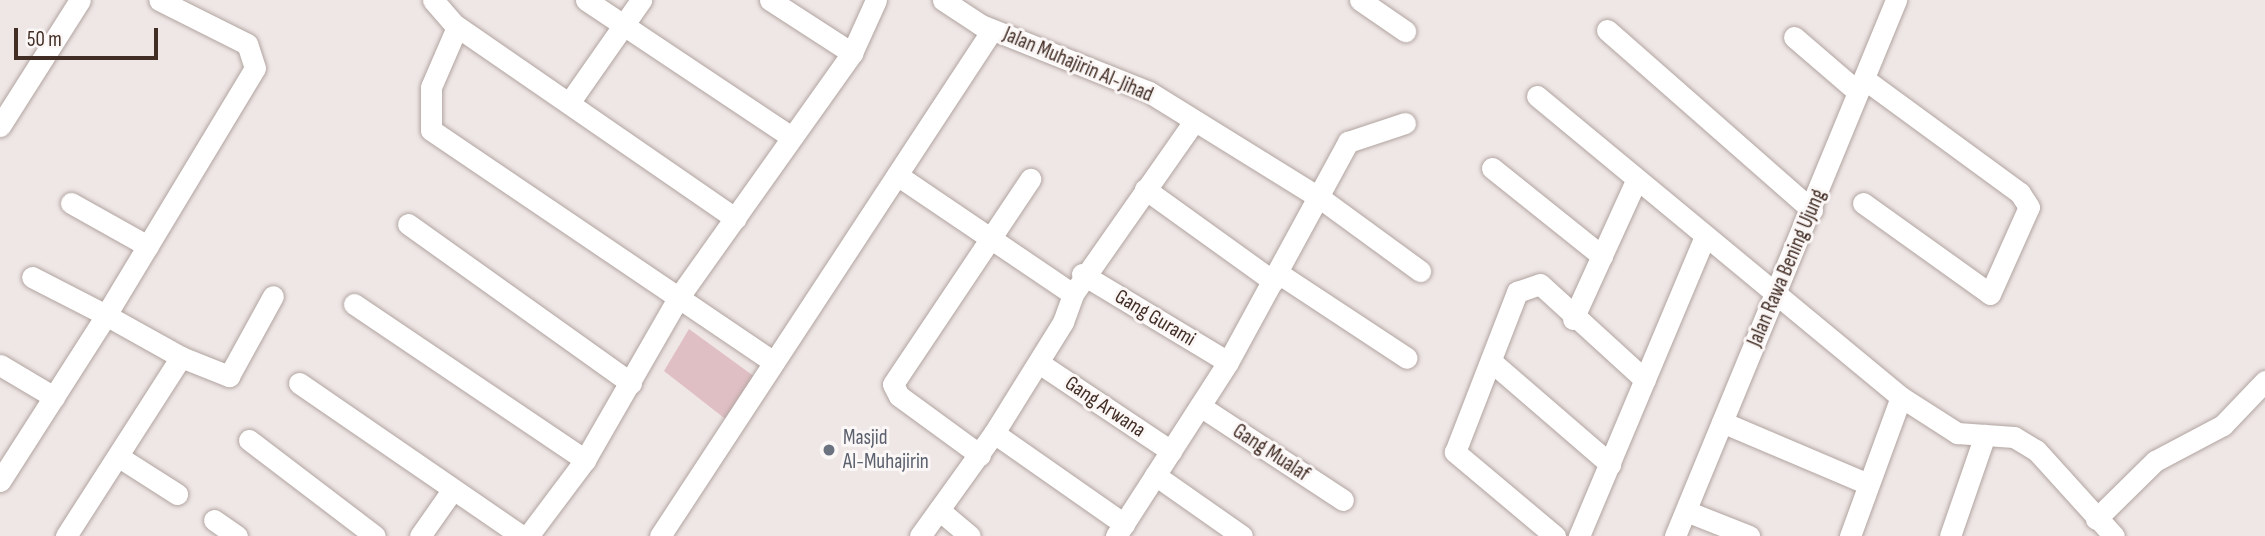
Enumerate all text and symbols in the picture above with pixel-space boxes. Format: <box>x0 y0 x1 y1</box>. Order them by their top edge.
scale bar <box>18 14 161 58</box>
street label: Jalan Muhajirin Al-Jihad <box>999 22 1157 108</box>
text: 50 m <box>27 27 62 52</box>
street label: Jalan Rawa Bening Ujung <box>1742 185 1832 351</box>
street label: Gang Gurami <box>1110 284 1200 352</box>
street label: Gang Arwana <box>1060 371 1150 443</box>
street label: Gang Mualaf <box>1228 419 1314 487</box>
place label: Masjid Al-Muhajirin <box>843 425 929 475</box>
marker: Masjid Al-Muhajirin <box>821 442 837 458</box>

